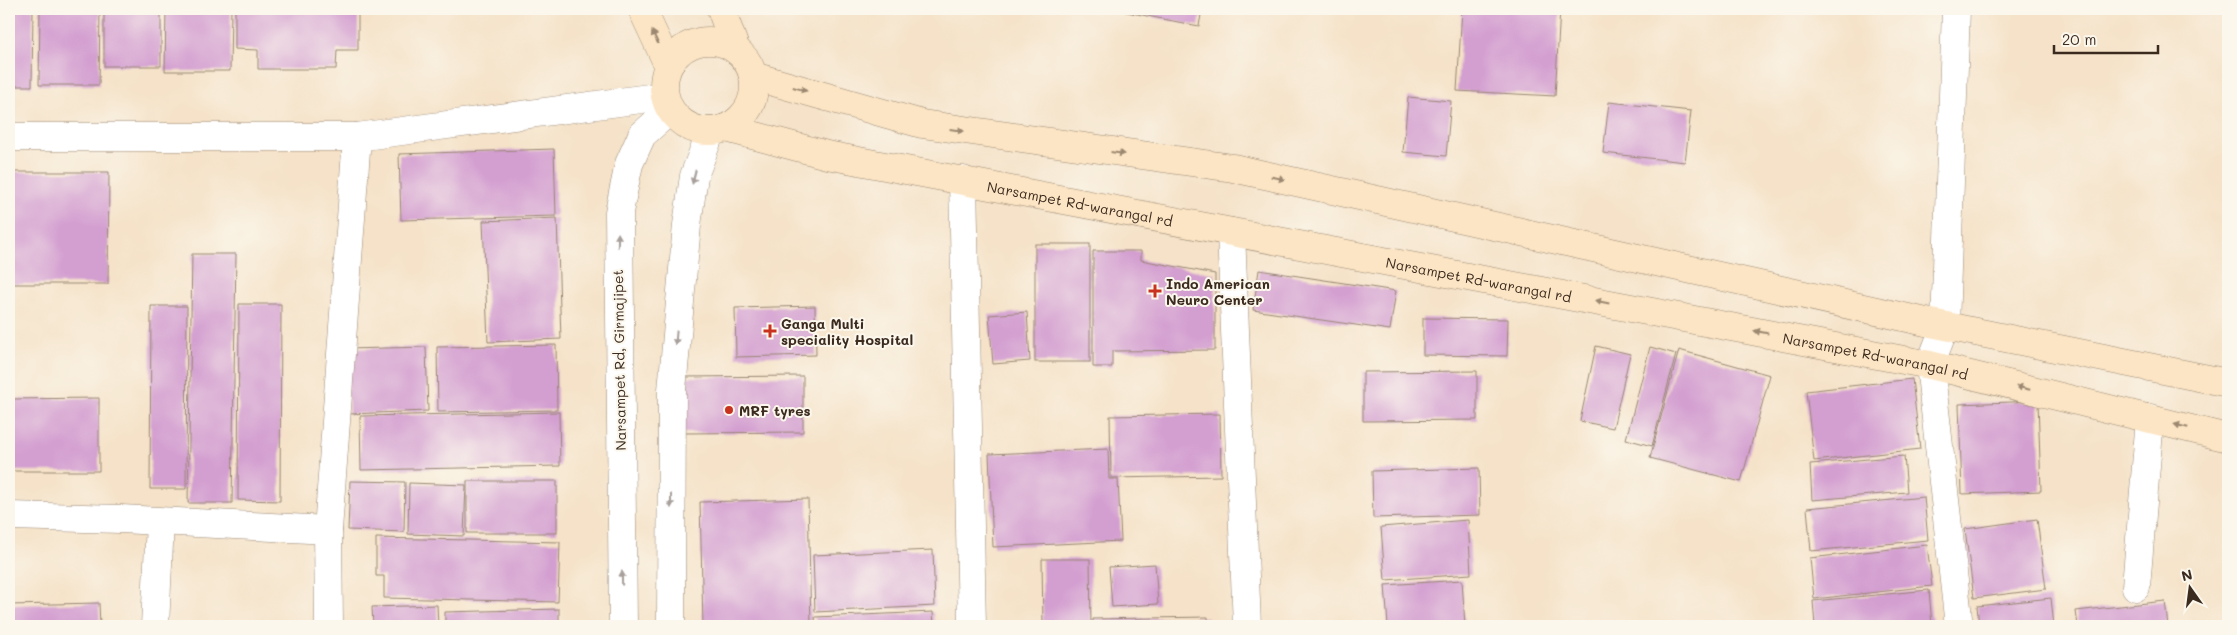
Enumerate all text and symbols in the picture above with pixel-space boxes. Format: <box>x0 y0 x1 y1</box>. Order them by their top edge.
scale bar <box>2054 22 2158 54</box>
text: 20 m <box>2062 29 2096 49</box>
one-way arrow <box>651 30 659 44</box>
one-way arrow <box>793 86 808 94</box>
one-way arrow <box>950 126 966 134</box>
one-way arrow <box>1110 149 1126 157</box>
one-way arrow <box>690 170 698 185</box>
one-way arrow <box>1271 174 1286 182</box>
street label: Narsampet Rd-warangal rd <box>986 176 1174 230</box>
one-way arrow <box>615 232 623 248</box>
street label: Narsampet Rd-warangal rd <box>1384 252 1573 306</box>
street label: Narsampet Rd, Girmajipet <box>608 269 630 451</box>
place label: Indo American Neuro Center <box>1166 274 1270 309</box>
marker: Indo American Neuro Center <box>1148 284 1162 298</box>
one-way arrow <box>1593 298 1609 306</box>
place label: Ganga Multi speciality Hospital <box>781 314 913 349</box>
marker: Ganga Multi speciality Hospital <box>763 324 777 338</box>
one-way arrow <box>1753 328 1769 336</box>
street label: Narsampet Rd-warangal rd <box>1781 328 1970 384</box>
one-way arrow <box>672 331 680 347</box>
one-way arrow <box>2015 384 2030 392</box>
place label: MRF tyres <box>739 401 811 420</box>
marker: MRF tyres <box>723 404 735 416</box>
one-way arrow <box>2173 422 2188 430</box>
one-way arrow <box>667 493 675 509</box>
north arrow <box>2164 562 2214 612</box>
text: N <box>2179 564 2194 585</box>
one-way arrow <box>618 569 626 585</box>

